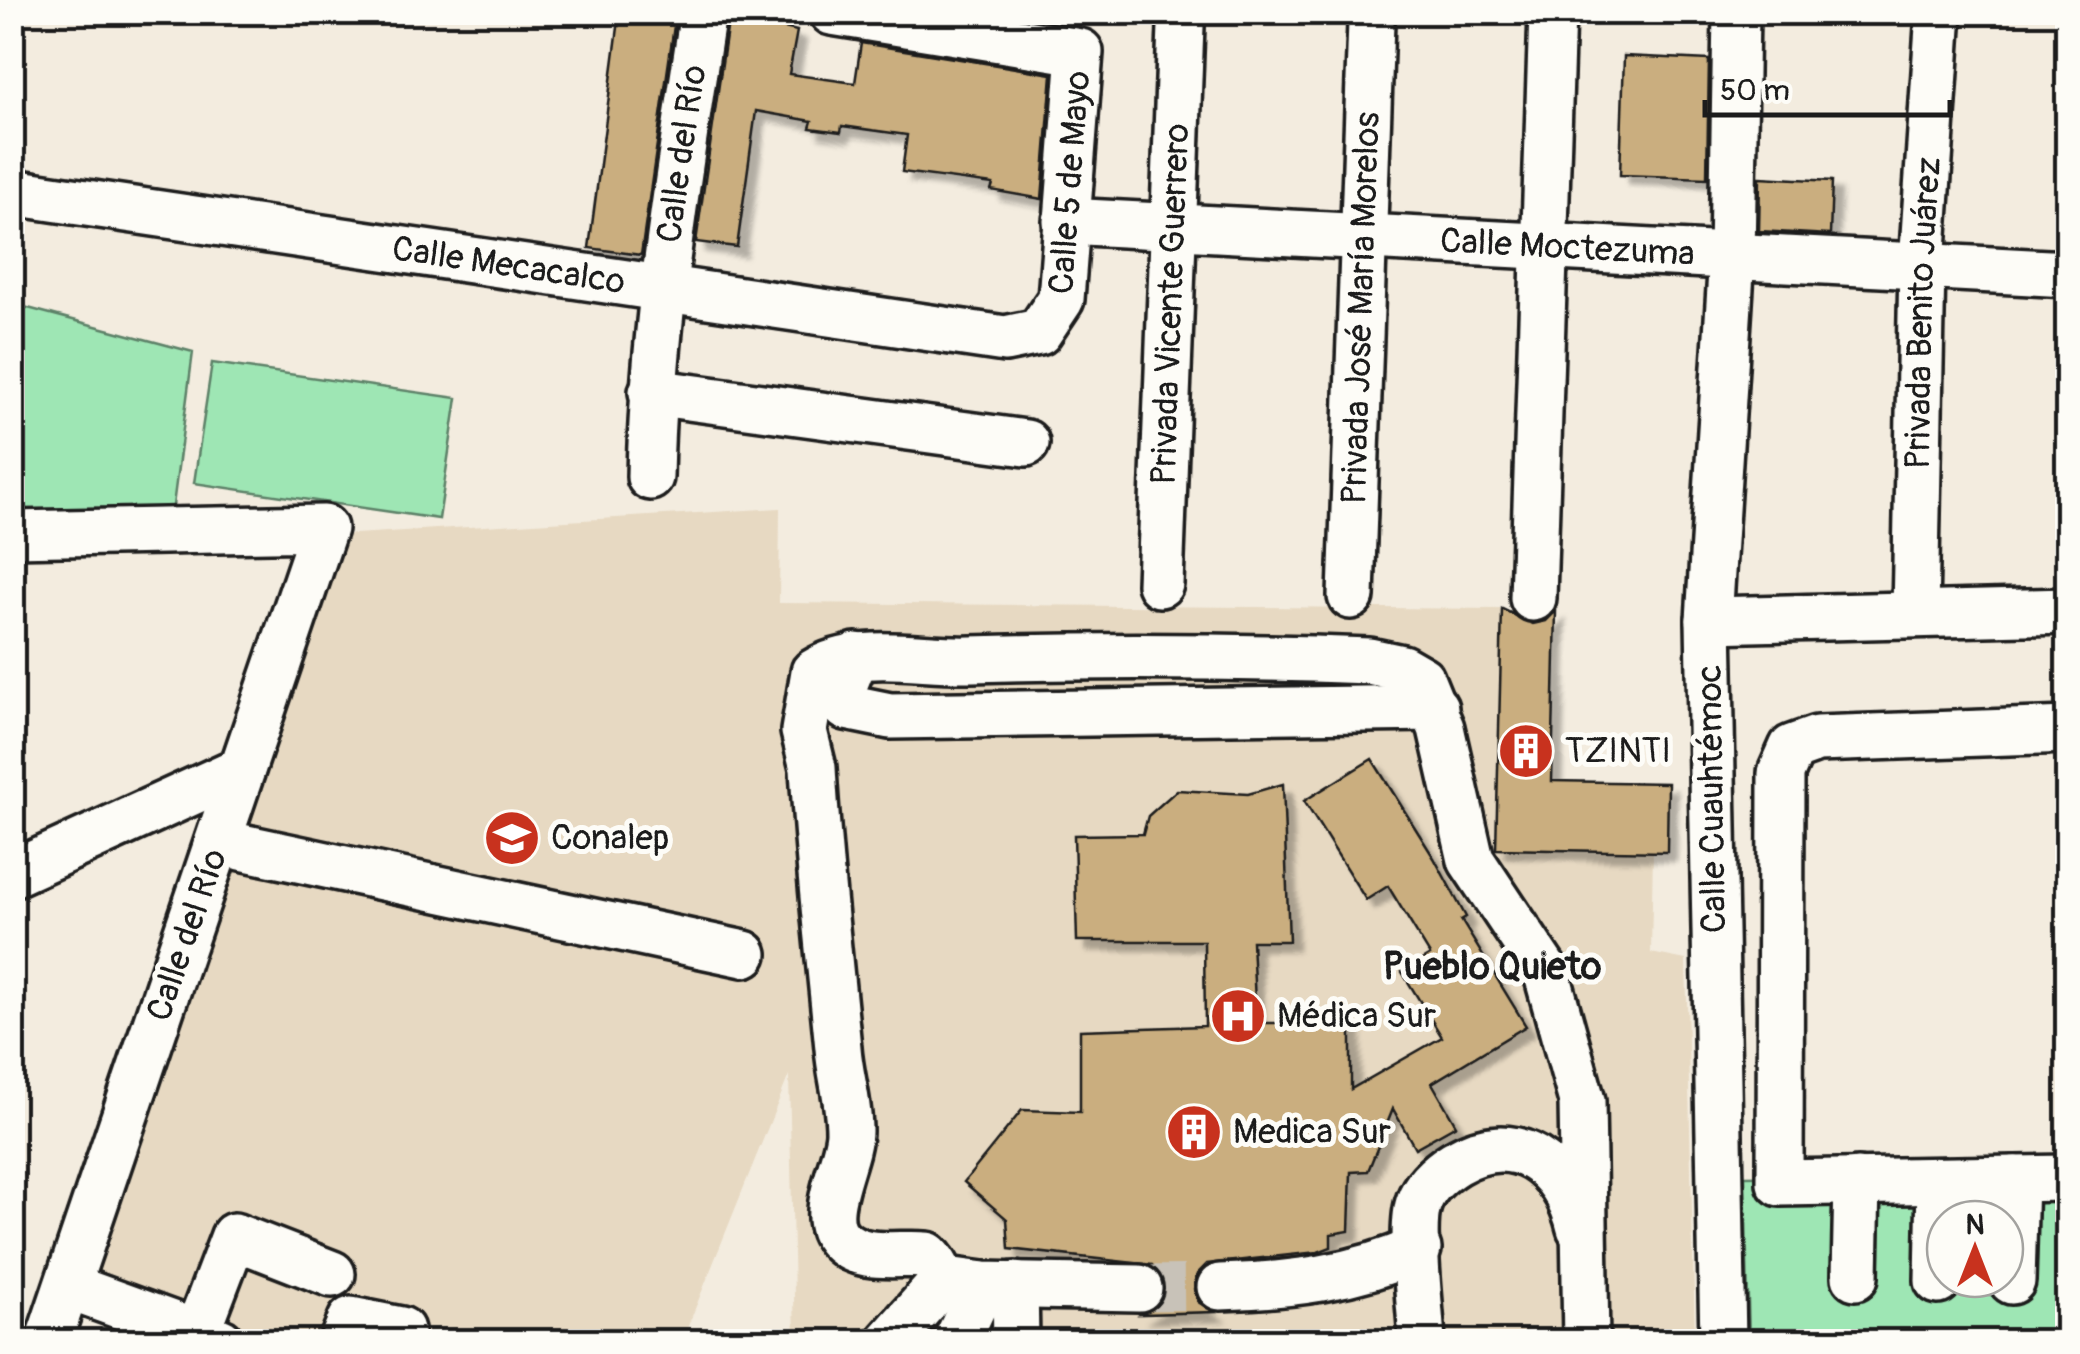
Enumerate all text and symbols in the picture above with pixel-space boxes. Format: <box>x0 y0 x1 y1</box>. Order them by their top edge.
scale bar <box>1705 55 1950 117</box>
street label: Calle del Río <box>647 62 717 245</box>
street label: Calle 5 de Mayo <box>1039 69 1100 296</box>
text: 50 m <box>1720 72 1790 109</box>
street label: Privada José María Morelos <box>1332 111 1390 505</box>
street label: Privada Vicente Guerrero <box>1142 123 1199 486</box>
street label: Privada Benito Juárez <box>1896 156 1951 470</box>
street label: Calle Moctezuma <box>1439 219 1696 276</box>
street label: Calle Mecacalco <box>389 227 628 304</box>
street label: Calle Cuauhtémoc <box>1688 664 1736 934</box>
building icon: TZINTI <box>1496 721 1556 781</box>
place label: TZINTI <box>1565 729 1671 773</box>
school or university icon: Conalep <box>482 808 542 868</box>
place label: Conalep <box>551 816 669 860</box>
street label: Calle del Río <box>137 843 237 1027</box>
district label: Pueblo Quieto <box>1383 943 1601 991</box>
hospital icon: Médica Sur <box>1208 986 1268 1046</box>
place label: Médica Sur <box>1277 994 1437 1038</box>
building icon: Medica Sur <box>1164 1102 1224 1162</box>
place label: Medica Sur <box>1233 1110 1391 1154</box>
north arrow <box>1925 1199 2025 1299</box>
text: N <box>1966 1208 1984 1243</box>

